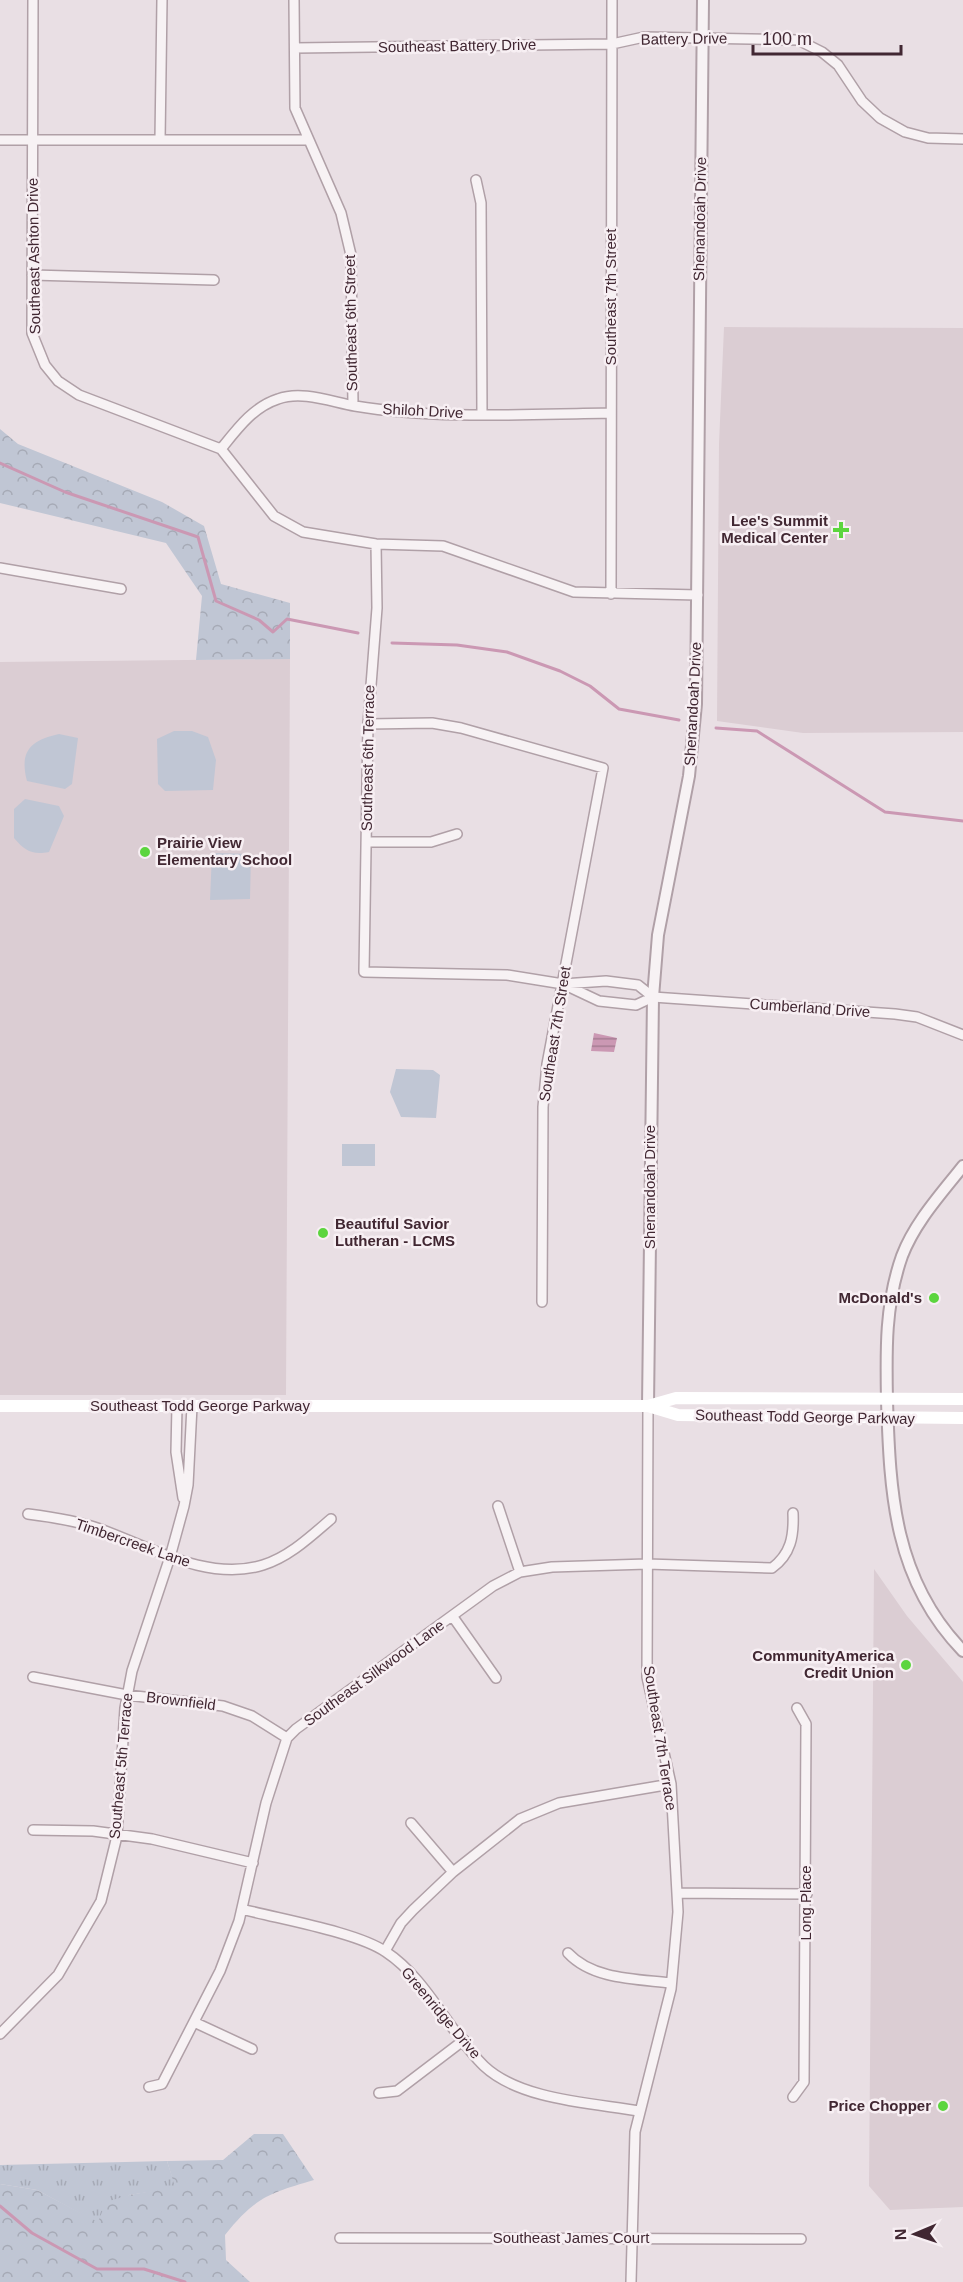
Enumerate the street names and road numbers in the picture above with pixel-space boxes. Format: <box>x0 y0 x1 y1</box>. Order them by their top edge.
street label: Battery Drive <box>640 29 727 48</box>
street label: Southeast Battery Drive <box>378 36 536 55</box>
street label: Shenandoah Drive <box>690 157 709 281</box>
street label: Southeast Ashton Drive <box>24 177 43 335</box>
street label: Southeast 7th Street <box>602 228 619 365</box>
street label: Southeast 6th Street <box>341 254 360 392</box>
street label: Shiloh Drive <box>382 400 464 421</box>
street label: Shenandoah Drive <box>681 641 704 766</box>
street label: Southeast 6th Terrace <box>358 685 377 831</box>
street label: Southeast 7th Street <box>535 964 574 1103</box>
street label: Cumberland Drive <box>749 995 871 1020</box>
street label: Shenandoah Drive <box>641 1125 658 1249</box>
street label: Southeast Todd George Parkway <box>90 1397 310 1414</box>
street label: Southeast Todd George Parkway <box>695 1406 916 1427</box>
street label: Timbercreek Lane <box>74 1515 193 1570</box>
street label: Southeast Silkwood Lane <box>300 1616 447 1729</box>
street label: Southeast 7th Terrace <box>641 1664 680 1812</box>
street label: Brownfield <box>145 1688 217 1713</box>
street label: Southeast 5th Terrace <box>106 1692 135 1840</box>
street label: Long Place <box>797 1865 814 1941</box>
street label: Greenridge Drive <box>398 1963 485 2062</box>
street label: Southeast James Court <box>493 2229 650 2246</box>

